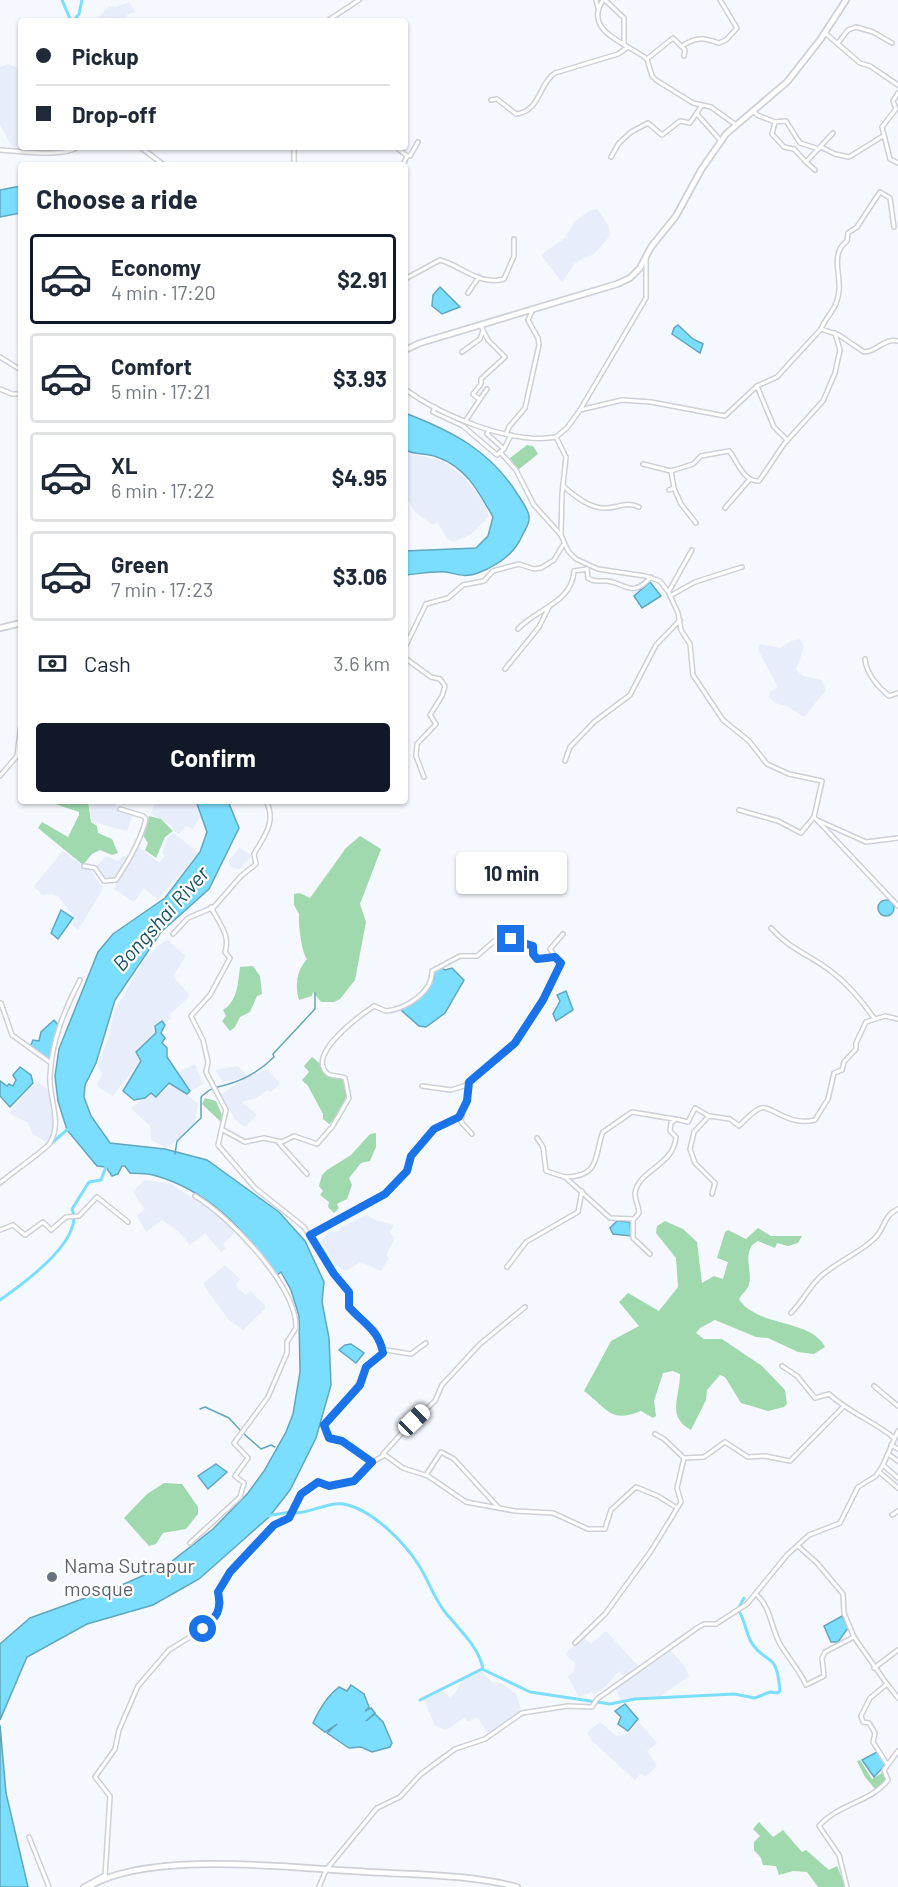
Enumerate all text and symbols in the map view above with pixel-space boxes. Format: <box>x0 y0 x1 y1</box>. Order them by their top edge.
text: Pickup <box>72 43 139 69</box>
text: Drop-off <box>72 101 156 127</box>
text: Choose a ride <box>36 182 198 214</box>
icon: car <box>39 252 93 306</box>
text: Economy <box>111 254 201 280</box>
text: $2.91 <box>337 266 387 292</box>
text: 4 min · 17:20 <box>111 280 216 304</box>
icon: car <box>39 351 93 405</box>
text: Comfort <box>111 353 192 379</box>
text: $3.93 <box>333 365 387 391</box>
text: 5 min · 17:21 <box>111 379 211 403</box>
icon: car <box>39 450 93 504</box>
text: XL <box>111 452 137 478</box>
text: $4.95 <box>332 464 387 490</box>
text: 6 min · 17:22 <box>111 478 215 502</box>
icon: car <box>39 549 93 603</box>
text: Green <box>111 551 169 577</box>
text: $3.06 <box>333 563 387 589</box>
text: 7 min · 17:23 <box>111 577 213 601</box>
icon: cash <box>36 647 69 680</box>
text: Cash <box>84 650 131 676</box>
text: 3.6 km <box>333 651 390 675</box>
button: Confirm <box>36 723 390 792</box>
callout: 10 min <box>456 852 566 894</box>
water label: Bongshai River <box>107 860 214 975</box>
text: 10 min <box>484 861 539 885</box>
route end <box>497 925 524 952</box>
car <box>395 1401 433 1439</box>
place label: Nama Sutrapur mosque <box>64 1553 195 1600</box>
marker: Nama Sutrapur mosque <box>45 1570 59 1584</box>
route start <box>189 1615 216 1642</box>

